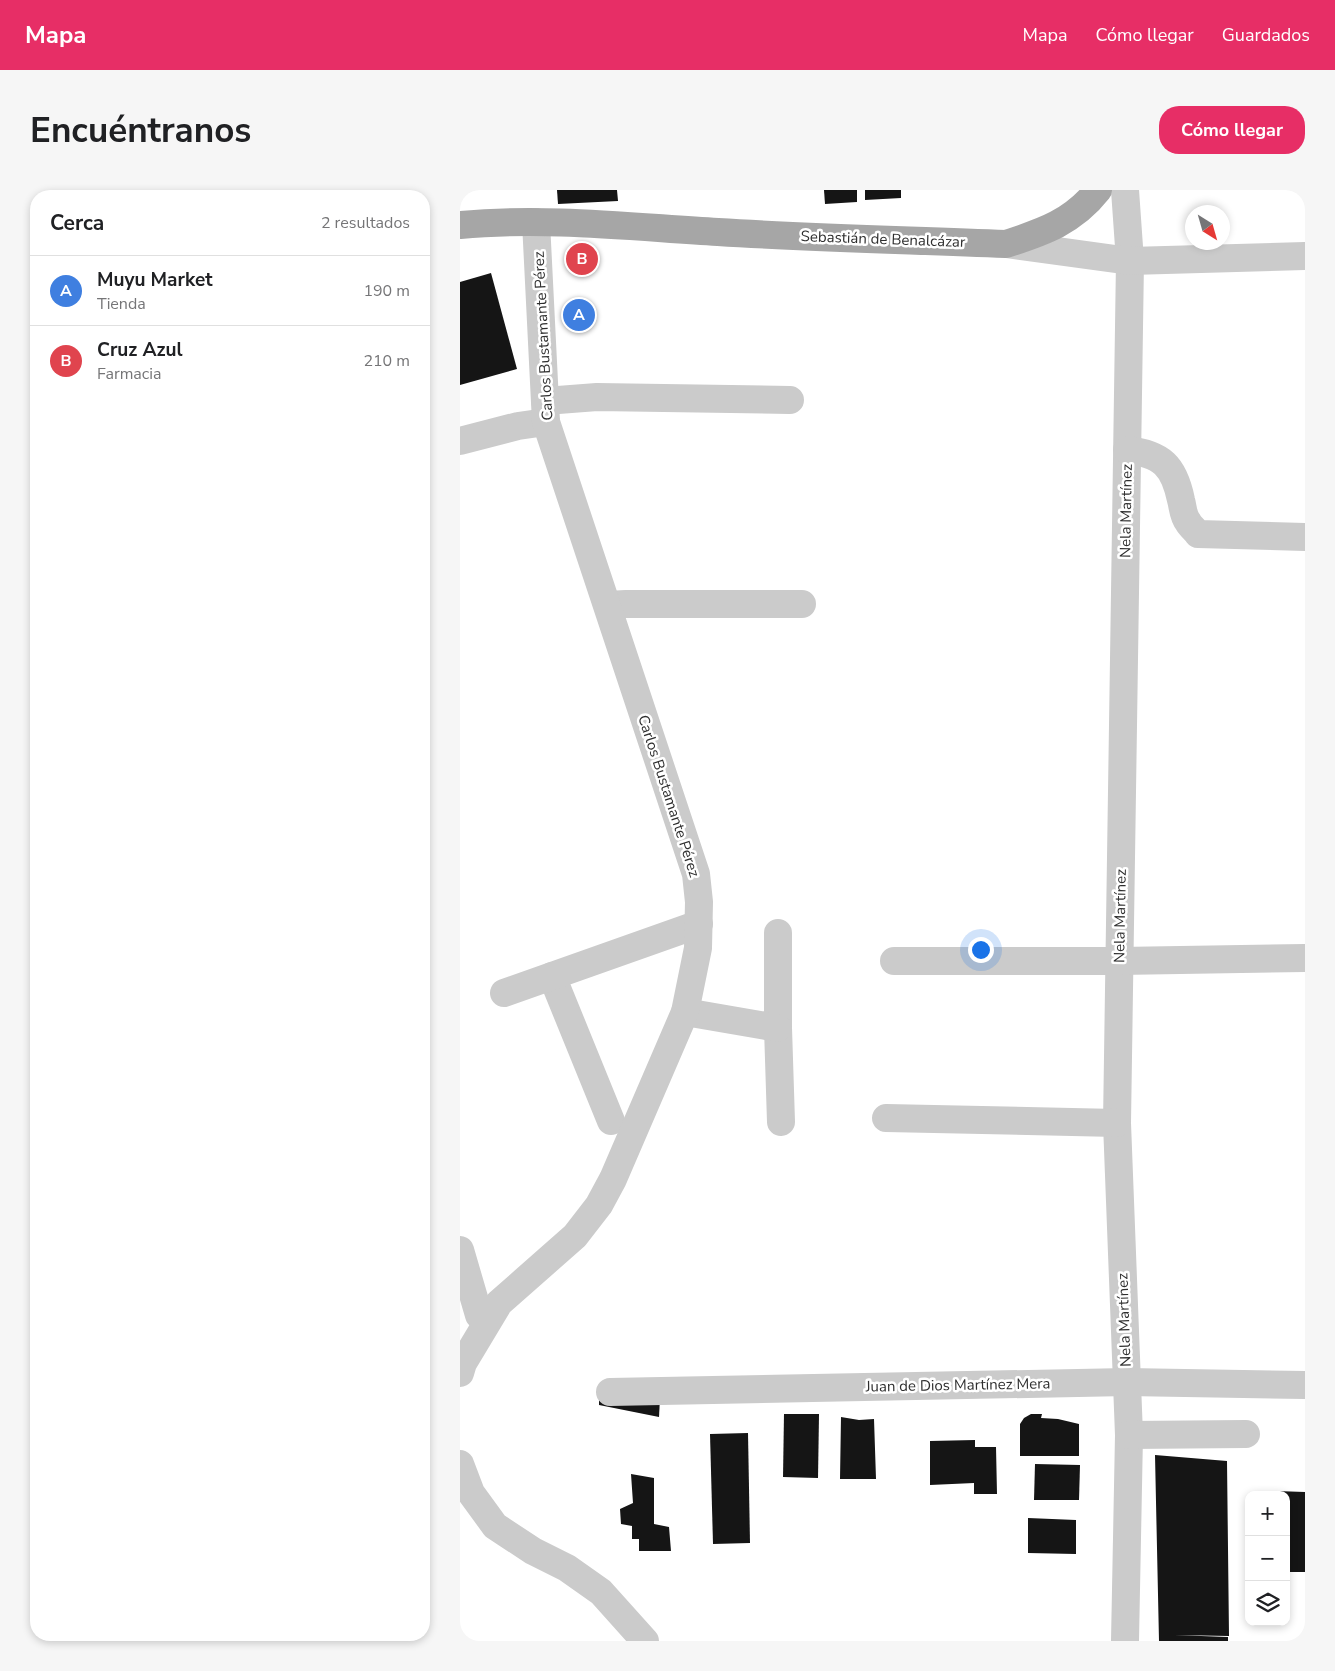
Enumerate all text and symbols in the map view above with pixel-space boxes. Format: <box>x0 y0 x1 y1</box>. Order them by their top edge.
text: Mapa <box>25 19 87 51</box>
text: Mapa <box>1023 23 1068 47</box>
text: Cómo llegar <box>1096 23 1194 47</box>
text: Guardados <box>1222 23 1310 47</box>
button: Cómo llegar <box>1159 106 1305 154</box>
text: Encuéntranos <box>30 107 251 154</box>
north arrow <box>1185 205 1230 250</box>
text: Cerca <box>50 209 104 237</box>
text: 2 resultados <box>321 212 410 234</box>
street label: Sebastián de Benalcázar <box>800 226 966 252</box>
pin: B <box>566 240 598 278</box>
street label: Carlos Bustamante Pérez <box>529 251 557 421</box>
text: Muyu Market <box>97 267 213 293</box>
text: A <box>60 280 72 302</box>
text: 190 m <box>363 280 410 302</box>
text: Tienda <box>97 293 146 315</box>
pin: A <box>563 296 595 334</box>
text: Cruz Azul <box>97 337 183 363</box>
text: B <box>60 350 72 372</box>
text: 210 m <box>363 350 410 372</box>
text: Farmacia <box>97 363 161 385</box>
street label: Nela Martínez <box>1115 464 1137 558</box>
street label: Carlos Bustamante Pérez <box>633 712 705 880</box>
street label: Nela Martínez <box>1109 869 1131 963</box>
your location <box>968 937 994 963</box>
street label: Nela Martínez <box>1112 1273 1136 1367</box>
street label: Juan de Dios Martínez Mera <box>864 1373 1051 1397</box>
map controls <box>1245 1491 1290 1626</box>
button: + <box>1245 1491 1290 1536</box>
button: − <box>1245 1536 1290 1581</box>
button: layers <box>1245 1581 1290 1626</box>

